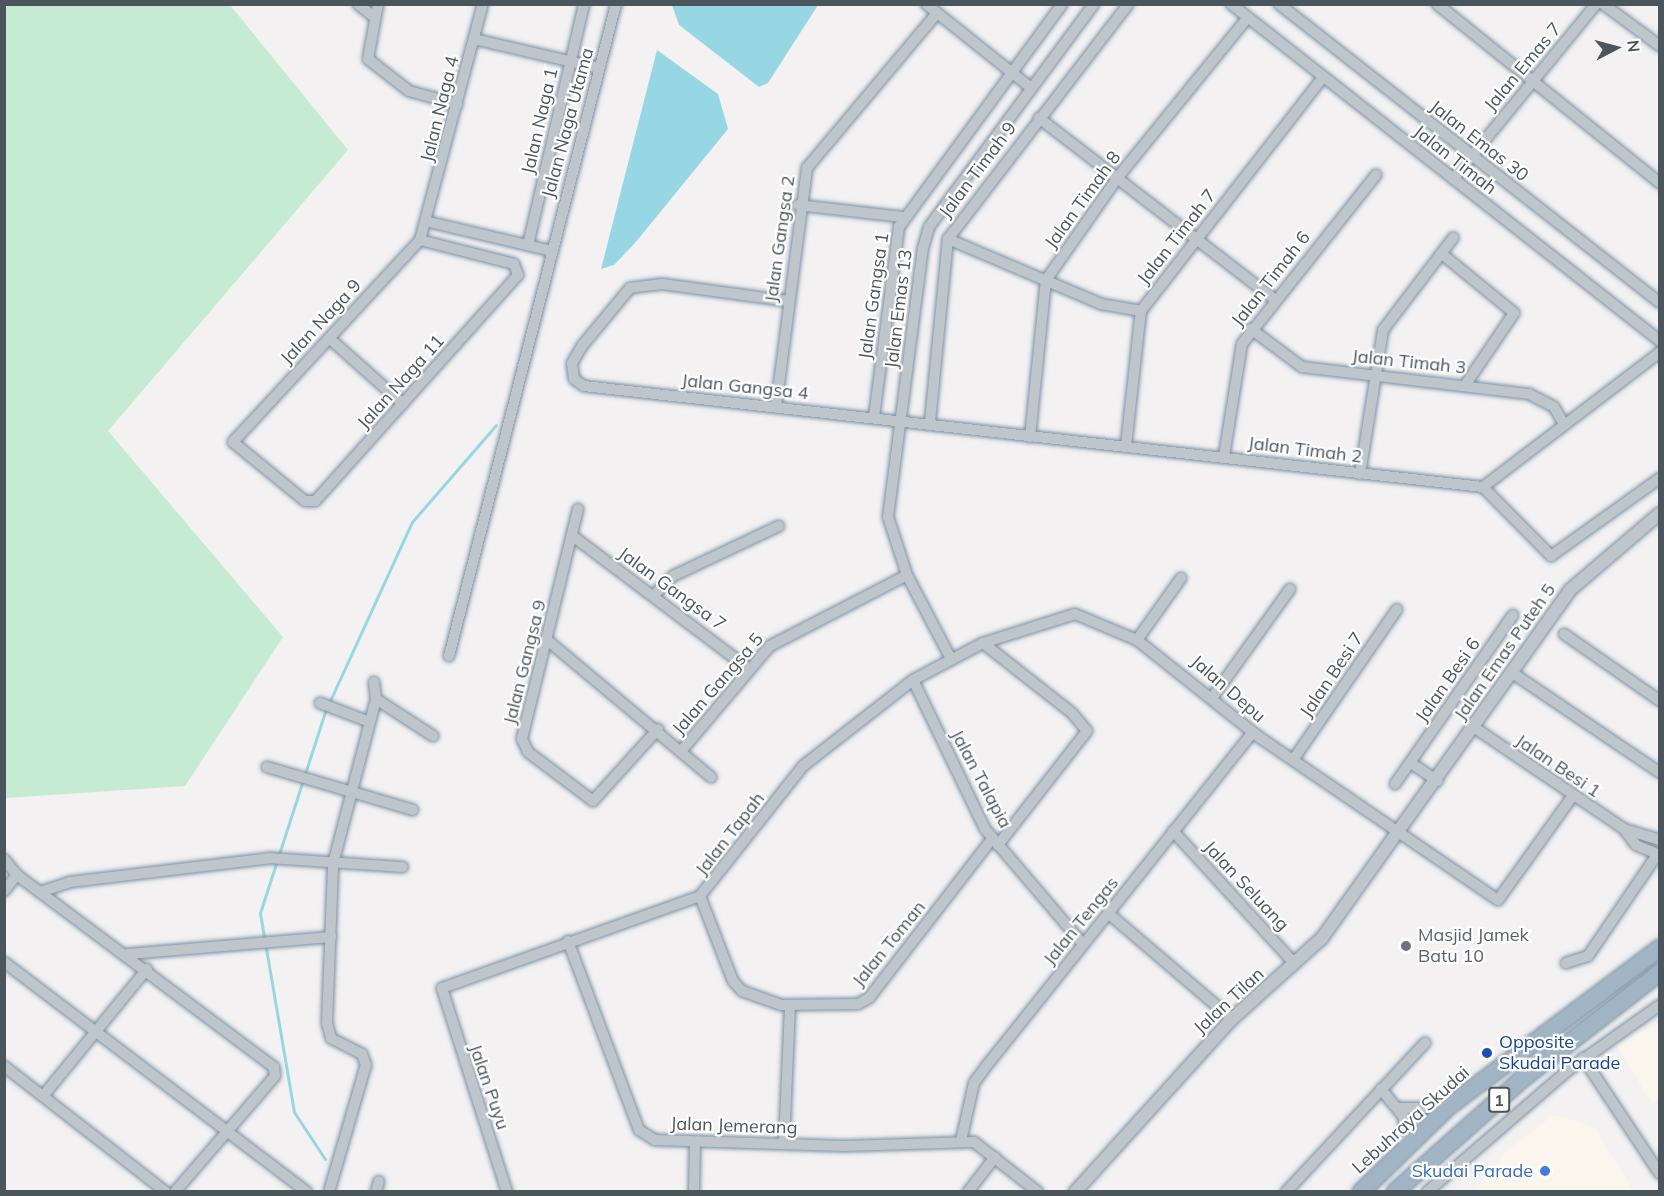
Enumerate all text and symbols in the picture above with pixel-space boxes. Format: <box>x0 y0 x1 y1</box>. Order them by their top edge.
street label: Jalan Emas 7 <box>1480 18 1566 116</box>
north arrow <box>1586 18 1646 78</box>
text: N <box>1623 39 1644 53</box>
street label: Jalan Naga Utama <box>538 46 598 200</box>
street label: Jalan Naga 4 <box>416 54 464 164</box>
street label: Jalan Naga 1 <box>517 66 563 176</box>
street label: Jalan Emas 30 <box>1425 96 1533 186</box>
street label: Jalan Timah 9 <box>935 118 1021 222</box>
street label: Jalan Timah <box>1409 121 1501 199</box>
street label: Jalan Timah 8 <box>1041 147 1125 253</box>
street label: Jalan Gangsa 2 <box>760 174 800 304</box>
street label: Jalan Timah 7 <box>1133 185 1221 289</box>
street label: Jalan Timah 6 <box>1227 227 1315 331</box>
street label: Jalan Gangsa 1 <box>854 231 894 361</box>
street label: Jalan Emas 13 <box>881 248 917 370</box>
street label: Jalan Naga 9 <box>276 275 366 369</box>
street label: Jalan Naga 11 <box>353 330 449 434</box>
street label: Jalan Timah 3 <box>1351 345 1467 379</box>
street label: Jalan Gangsa 4 <box>680 370 810 404</box>
street label: Jalan Timah 2 <box>1247 432 1363 468</box>
street label: Jalan Gangsa 7 <box>614 543 730 635</box>
street label: Jalan Emas Puteh 5 <box>1450 579 1560 725</box>
street label: Jalan Gangsa 9 <box>499 597 551 727</box>
street label: Jalan Besi 7 <box>1296 628 1368 722</box>
street label: Jalan Gangsa 5 <box>668 629 768 739</box>
street label: Jalan Besi 6 <box>1411 634 1485 726</box>
street label: Jalan Depu <box>1186 651 1270 727</box>
street label: Jalan Talapia <box>946 726 1016 832</box>
street label: Jalan Besi 1 <box>1511 730 1605 802</box>
street label: Jalan Tapah <box>691 788 769 880</box>
street label: Jalan Seluang <box>1199 837 1293 935</box>
street label: Jalan Tengas <box>1039 872 1123 970</box>
street label: Jalan Toman <box>848 897 930 991</box>
place label: Masjid Jamek Batu 10 <box>1418 925 1529 968</box>
marker: Masjid Jamek Batu 10 <box>1399 939 1413 953</box>
street label: Jalan Tilan <box>1190 963 1268 1039</box>
place label: Opposite Skudai Parade <box>1499 1032 1620 1074</box>
street label: Jalan Puyu <box>464 1041 514 1133</box>
marker: Opposite Skudai Parade <box>1480 1046 1494 1060</box>
street label: Lebuhraya Skudai <box>1348 1062 1474 1178</box>
road number: 1 <box>1487 1087 1511 1113</box>
street label: Jalan Jemerang <box>670 1113 798 1139</box>
place label: Skudai Parade <box>1412 1160 1533 1182</box>
marker: Skudai Parade <box>1538 1164 1552 1178</box>

